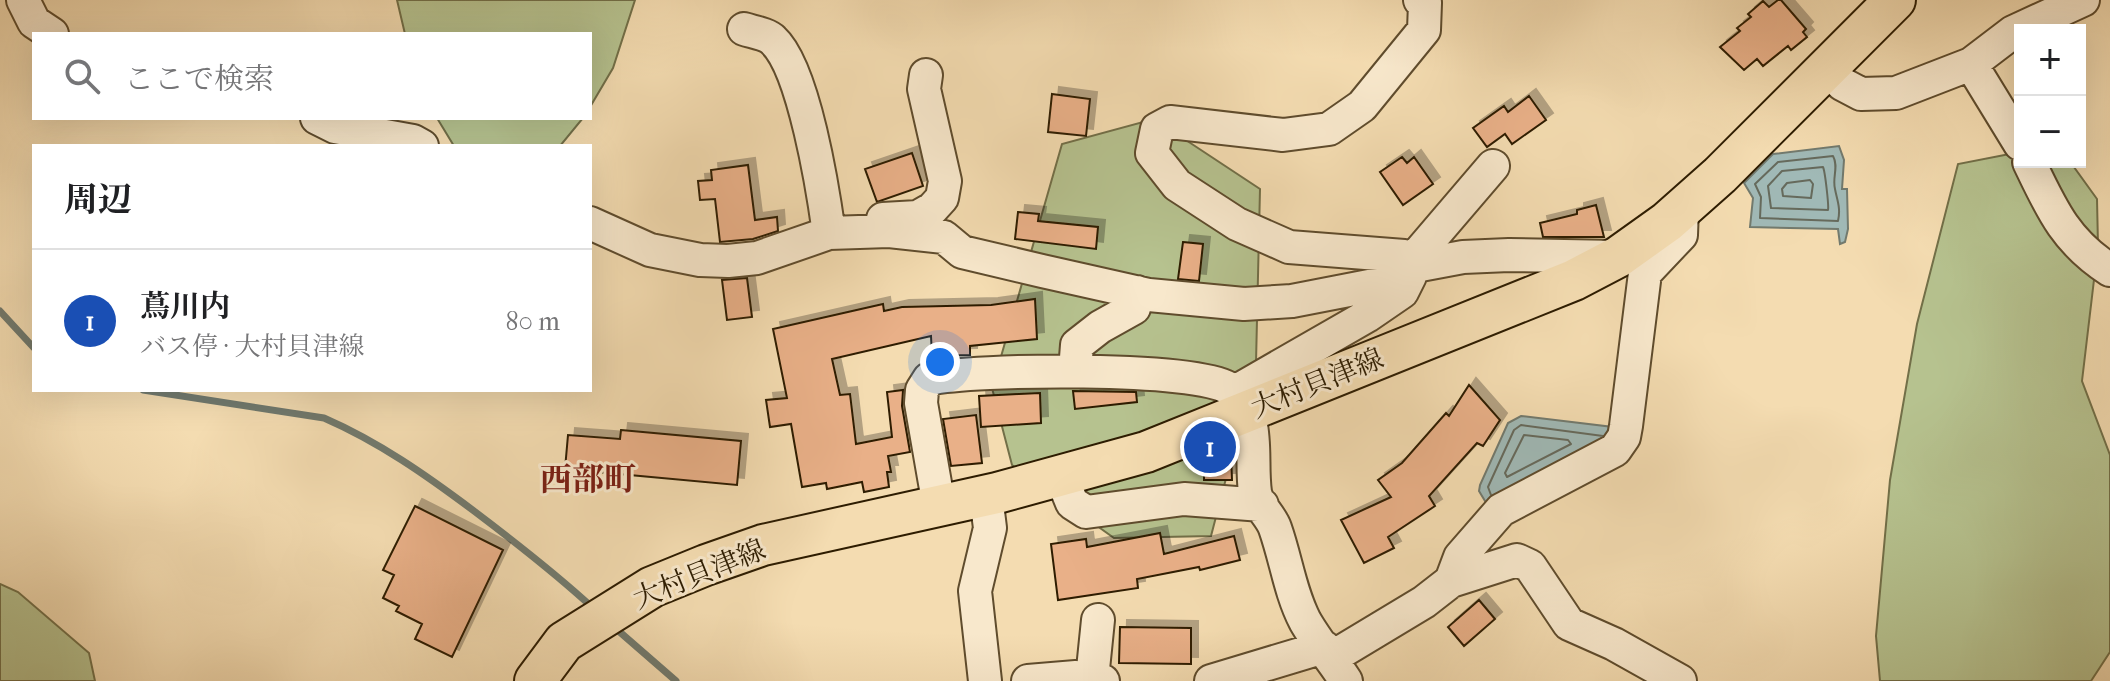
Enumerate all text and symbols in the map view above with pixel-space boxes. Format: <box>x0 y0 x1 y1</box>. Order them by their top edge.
map controls <box>2014 24 2086 168</box>
button: + <box>2014 24 2086 96</box>
search box <box>32 32 592 120</box>
icon: search <box>60 54 104 98</box>
text: ここで検索 <box>124 62 274 97</box>
button: − <box>2014 96 2086 168</box>
text: 周辺 <box>64 180 132 220</box>
text: 蔦川内 <box>140 289 230 324</box>
text: 1 <box>85 306 95 337</box>
text: 80 m <box>505 306 560 337</box>
text: バス停 · 大村貝津線 <box>140 331 364 362</box>
street label: 大村貝津線 <box>1246 341 1388 425</box>
your location <box>920 342 960 382</box>
pin: 1 <box>1184 417 1236 477</box>
district label: 西部町 <box>540 461 636 498</box>
street label: 大村貝津線 <box>628 532 770 616</box>

